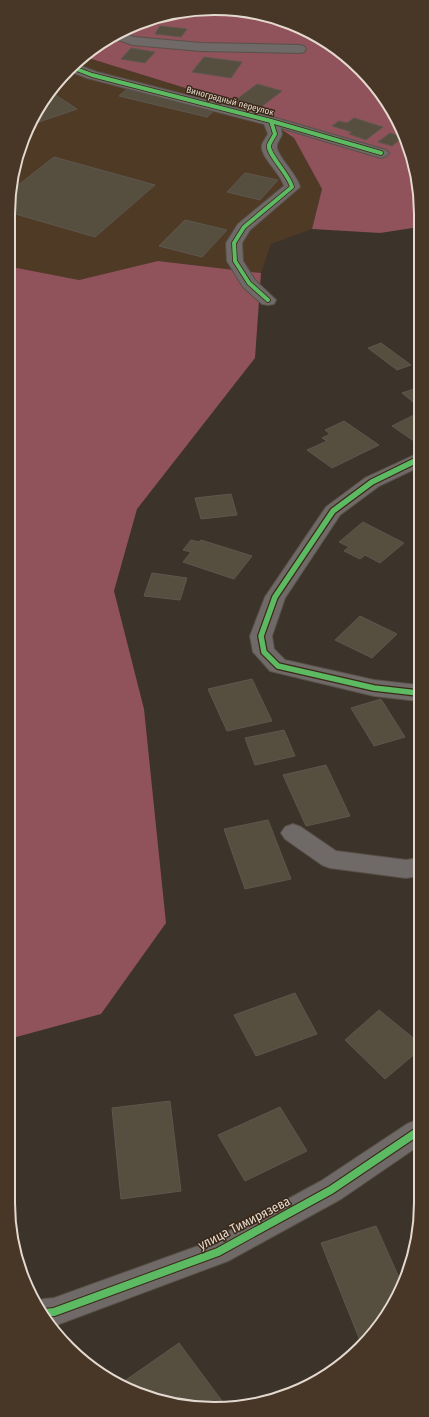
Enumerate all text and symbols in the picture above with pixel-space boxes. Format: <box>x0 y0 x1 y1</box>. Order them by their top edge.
street label: Виноградный переулок <box>185 85 276 118</box>
street label: улица Тимирязева <box>195 1193 293 1253</box>

